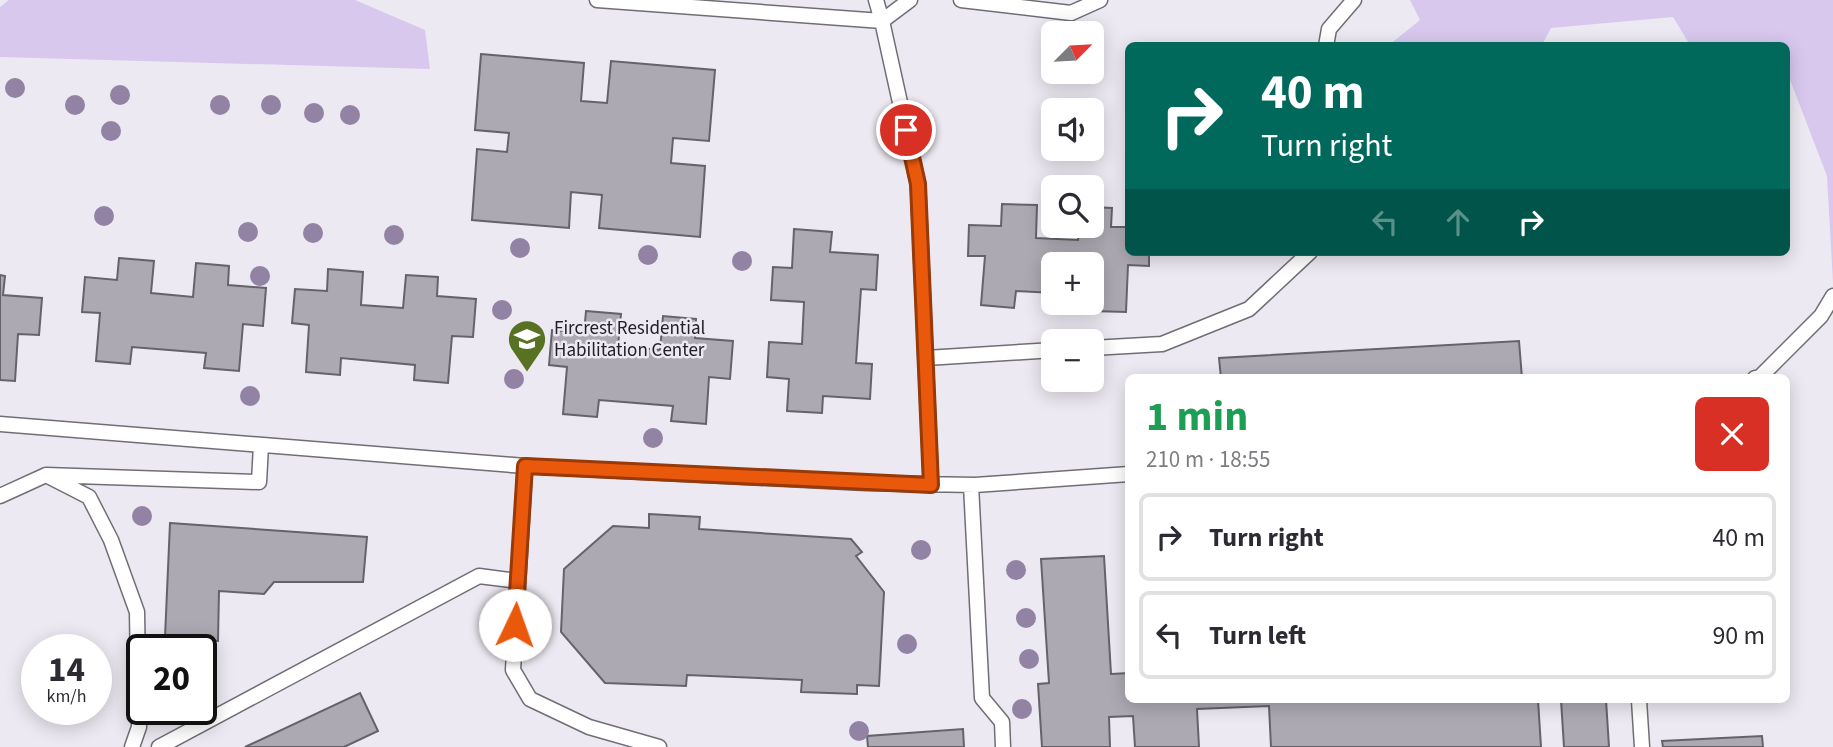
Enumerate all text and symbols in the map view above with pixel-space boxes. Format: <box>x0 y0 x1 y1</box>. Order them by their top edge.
north arrow <box>1041 21 1104 84</box>
map controls <box>1041 21 1104 392</box>
text: 40 m <box>1261 58 1365 128</box>
icon: right <box>1146 70 1237 161</box>
button: sound <box>1041 98 1104 161</box>
pin <box>876 100 936 160</box>
icon: arrive <box>887 111 925 149</box>
text: Turn right <box>1261 123 1392 169</box>
button: search <box>1041 175 1104 238</box>
icon: left <box>1366 203 1404 241</box>
icon: ahead <box>1439 203 1477 241</box>
icon: right <box>1512 203 1550 241</box>
button: + <box>1041 252 1104 315</box>
place label: Fircrest Residential Habilitation Center <box>554 315 705 364</box>
school or university icon: Fircrest Residential Habilitation Center <box>506 318 548 373</box>
button: − <box>1041 329 1104 392</box>
text: 1 min <box>1146 387 1248 447</box>
button: close <box>1695 397 1769 471</box>
text: 210 m · 18:55 <box>1146 443 1270 476</box>
icon: right <box>1150 518 1188 556</box>
text: Turn right <box>1209 519 1324 556</box>
text: 40 m <box>1712 519 1765 556</box>
position arrow <box>478 588 552 662</box>
icon: left <box>1150 616 1188 654</box>
text: Turn left <box>1209 617 1306 654</box>
text: 90 m <box>1712 617 1765 654</box>
speed limit sign: 20 <box>126 634 217 725</box>
text: 14 <box>48 645 85 695</box>
text: km/h <box>47 684 86 709</box>

